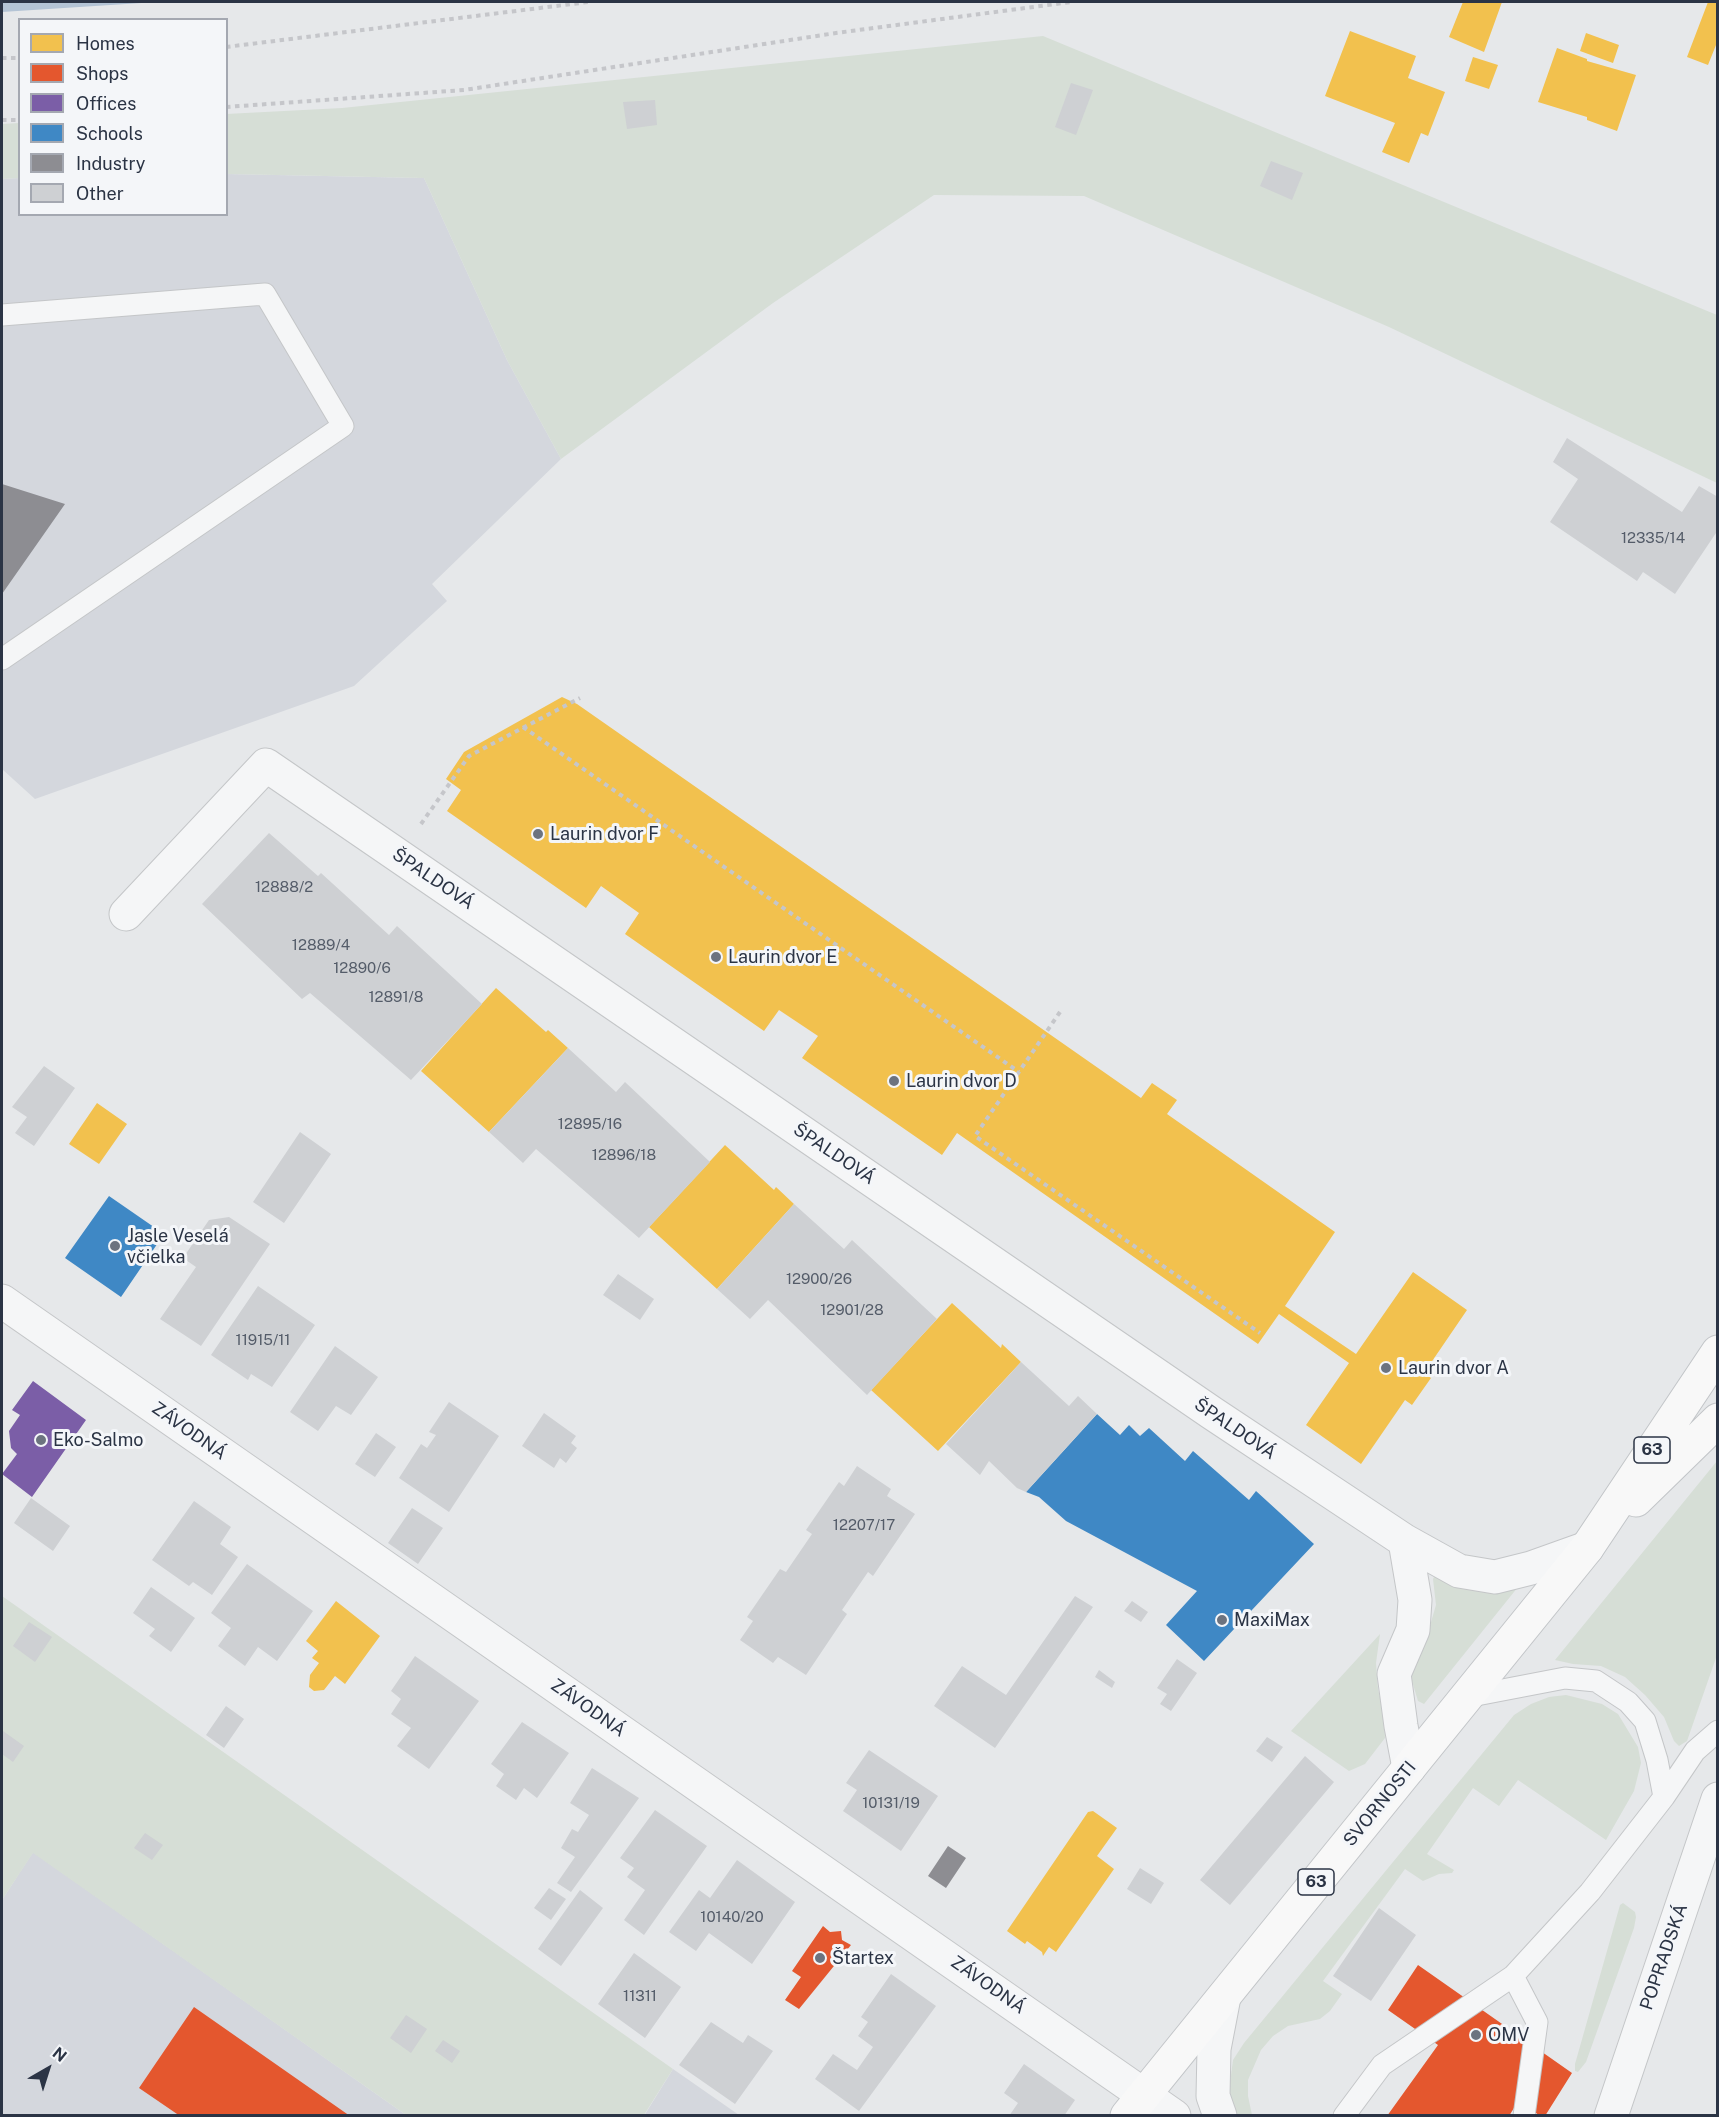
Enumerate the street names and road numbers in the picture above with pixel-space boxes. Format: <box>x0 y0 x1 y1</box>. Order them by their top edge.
street label: ŠPALDOVÁ <box>388 844 478 914</box>
street label: ŠPALDOVÁ <box>789 1119 879 1189</box>
street label: ŠPALDOVÁ <box>1190 1394 1280 1464</box>
street label: ZÁVODNÁ <box>148 1397 230 1465</box>
road number: 63 <box>1634 1437 1670 1463</box>
street label: ZÁVODNÁ <box>547 1674 629 1742</box>
street label: SVORNOSTI <box>1339 1757 1421 1851</box>
road number: 63 <box>1298 1869 1334 1895</box>
street label: POPRADSKÁ <box>1636 1901 1692 2013</box>
street label: ZÁVODNÁ <box>947 1951 1029 2019</box>

